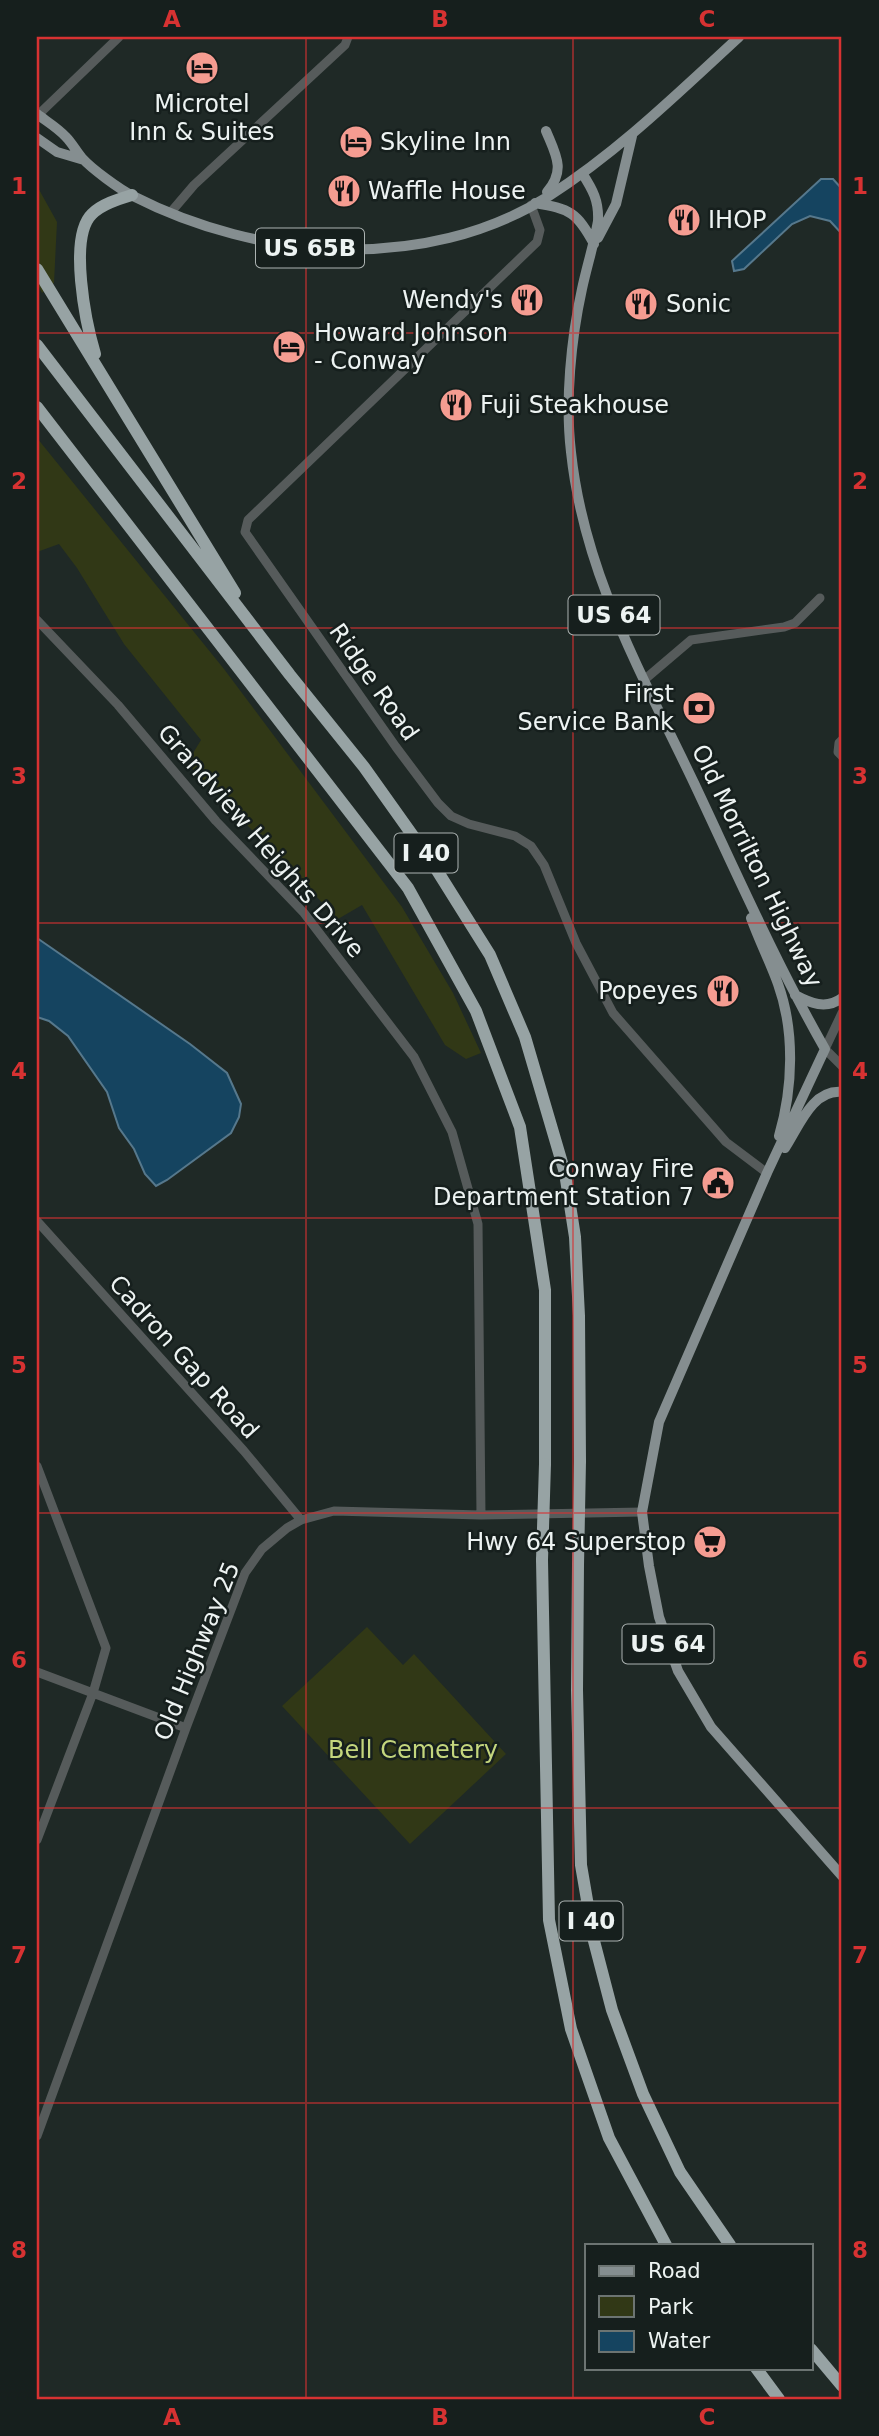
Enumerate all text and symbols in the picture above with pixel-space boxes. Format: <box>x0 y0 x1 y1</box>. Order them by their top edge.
text: A <box>163 6 181 32</box>
text: B <box>431 6 449 32</box>
text: C <box>699 6 715 32</box>
hotel icon: Microtel Inn & Suites <box>183 49 221 87</box>
place label: Microtel Inn & Suites <box>129 90 275 146</box>
hotel icon: Skyline Inn <box>337 123 375 161</box>
place label: Skyline Inn <box>380 128 511 156</box>
restaurant icon: Waffle House <box>325 172 363 210</box>
text: 1 <box>11 173 27 199</box>
text: 1 <box>852 173 868 199</box>
place label: Waffle House <box>368 177 526 205</box>
restaurant icon: IHOP <box>665 201 703 239</box>
place label: IHOP <box>708 206 767 234</box>
road number: US 65B <box>256 229 364 268</box>
restaurant icon: Wendy's <box>508 281 546 319</box>
restaurant icon: Sonic <box>622 285 660 323</box>
place label: Wendy's <box>402 286 503 314</box>
place label: Sonic <box>666 290 731 318</box>
place label: Howard Johnson - Conway <box>314 319 508 375</box>
hotel icon: Howard Johnson - Conway <box>270 328 308 366</box>
restaurant icon: Fuji Steakhouse <box>437 386 475 424</box>
place label: Fuji Steakhouse <box>480 391 669 419</box>
text: 2 <box>11 468 27 494</box>
text: 2 <box>852 468 868 494</box>
road number: US 64 <box>568 596 660 635</box>
street label: Ridge Road <box>323 618 425 746</box>
place label: First Service Bank <box>517 680 674 736</box>
bank icon: First Service Bank <box>680 689 718 727</box>
street label: Grandview Heights Drive <box>152 719 370 963</box>
street label: Old Morrilton Highway <box>686 740 828 992</box>
text: 3 <box>11 763 27 789</box>
text: 3 <box>852 763 868 789</box>
road number: I 40 <box>394 834 458 873</box>
restaurant icon: Popeyes <box>704 972 742 1010</box>
place label: Popeyes <box>598 977 698 1005</box>
text: 4 <box>11 1058 27 1084</box>
text: 4 <box>852 1058 868 1084</box>
place label: Conway Fire Department Station 7 <box>433 1155 694 1211</box>
public building icon: Conway Fire Department Station 7 <box>699 1164 737 1202</box>
street label: Cadron Gap Road <box>103 1270 265 1444</box>
text: 5 <box>11 1352 27 1378</box>
text: 5 <box>852 1352 868 1378</box>
supermarket icon: Hwy 64 Superstop <box>691 1523 729 1561</box>
place label: Hwy 64 Superstop <box>466 1528 686 1556</box>
street label: Old Highway 25 <box>148 1558 246 1744</box>
road number: US 64 <box>622 1624 714 1664</box>
text: 6 <box>11 1647 27 1673</box>
text: 6 <box>852 1647 868 1673</box>
park label: Bell Cemetery <box>328 1736 498 1764</box>
road number: I 40 <box>560 1902 622 1940</box>
text: 7 <box>11 1942 27 1968</box>
text: 7 <box>852 1942 868 1968</box>
text: 8 <box>11 2237 27 2263</box>
text: 8 <box>852 2237 868 2263</box>
legend <box>585 2244 812 2370</box>
text: Road <box>648 2259 701 2283</box>
text: Park <box>648 2295 694 2319</box>
text: Water <box>648 2329 710 2353</box>
text: A <box>163 2404 181 2430</box>
text: B <box>431 2404 449 2430</box>
text: C <box>699 2404 715 2430</box>

